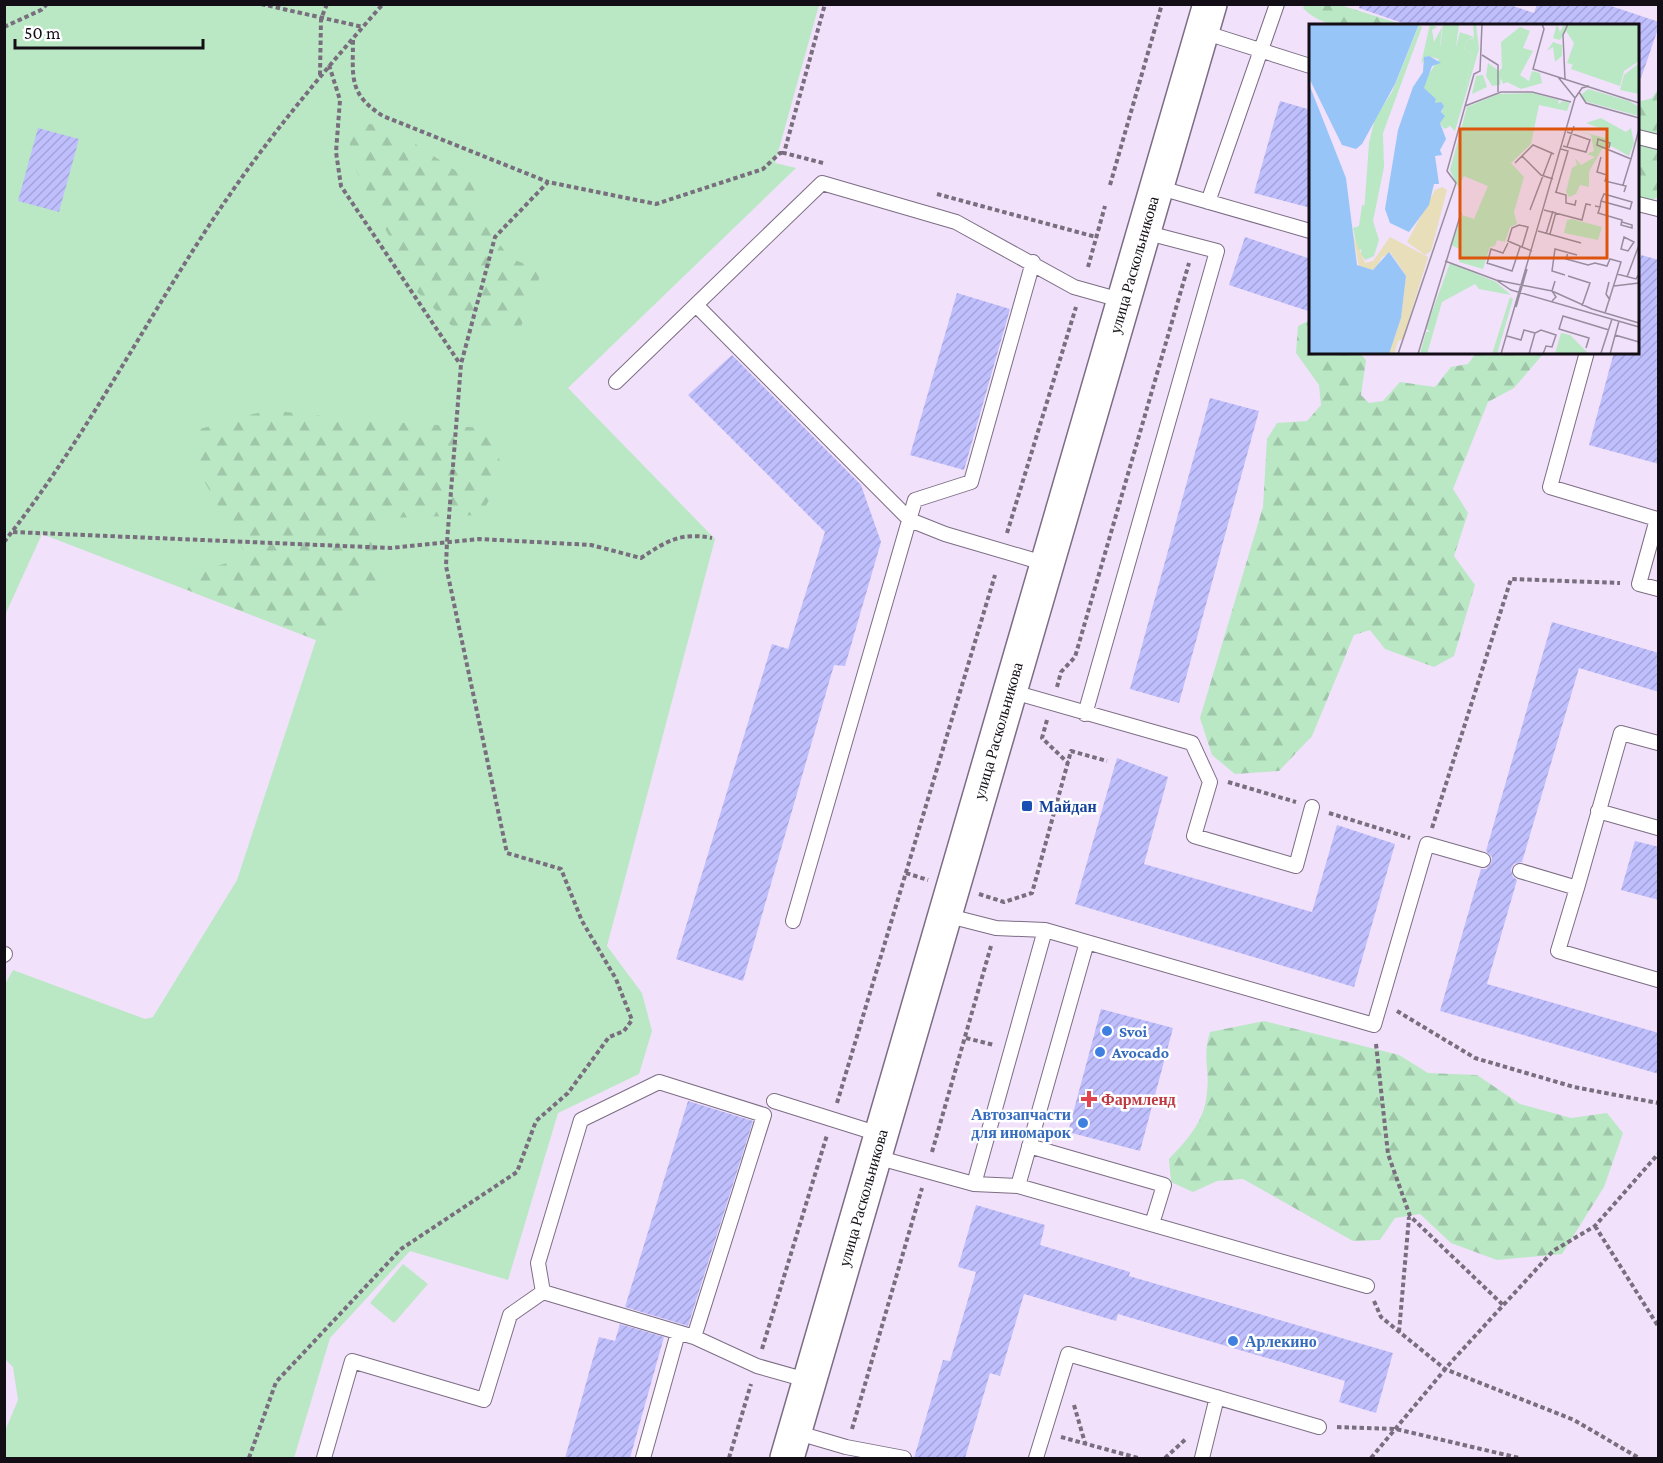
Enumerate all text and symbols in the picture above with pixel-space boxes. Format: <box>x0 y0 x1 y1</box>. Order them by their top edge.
scale bar <box>15 12 202 50</box>
text: 50 m <box>24 23 61 43</box>
inset map <box>1309 24 1639 354</box>
street label: улица Раскольникова <box>1106 194 1163 336</box>
street label: улица Раскольникова <box>970 660 1027 802</box>
place label: Майдан <box>1039 798 1097 815</box>
marker: Майдан <box>1020 799 1034 813</box>
place label: Svoi <box>1119 1023 1148 1040</box>
marker: Svoi <box>1100 1024 1114 1038</box>
place label: Avocado <box>1111 1044 1169 1061</box>
marker: Avocado <box>1093 1045 1107 1059</box>
place label: Фармленд <box>1101 1091 1176 1109</box>
marker: Фармленд <box>1082 1092 1096 1106</box>
place label: Автозапчасти для иномарок <box>971 1106 1072 1142</box>
marker: Автозапчасти для иномарок <box>1076 1116 1090 1130</box>
street label: улица Раскольникова <box>835 1127 892 1269</box>
place label: Арлекино <box>1245 1333 1317 1351</box>
marker: Арлекино <box>1226 1334 1240 1348</box>

